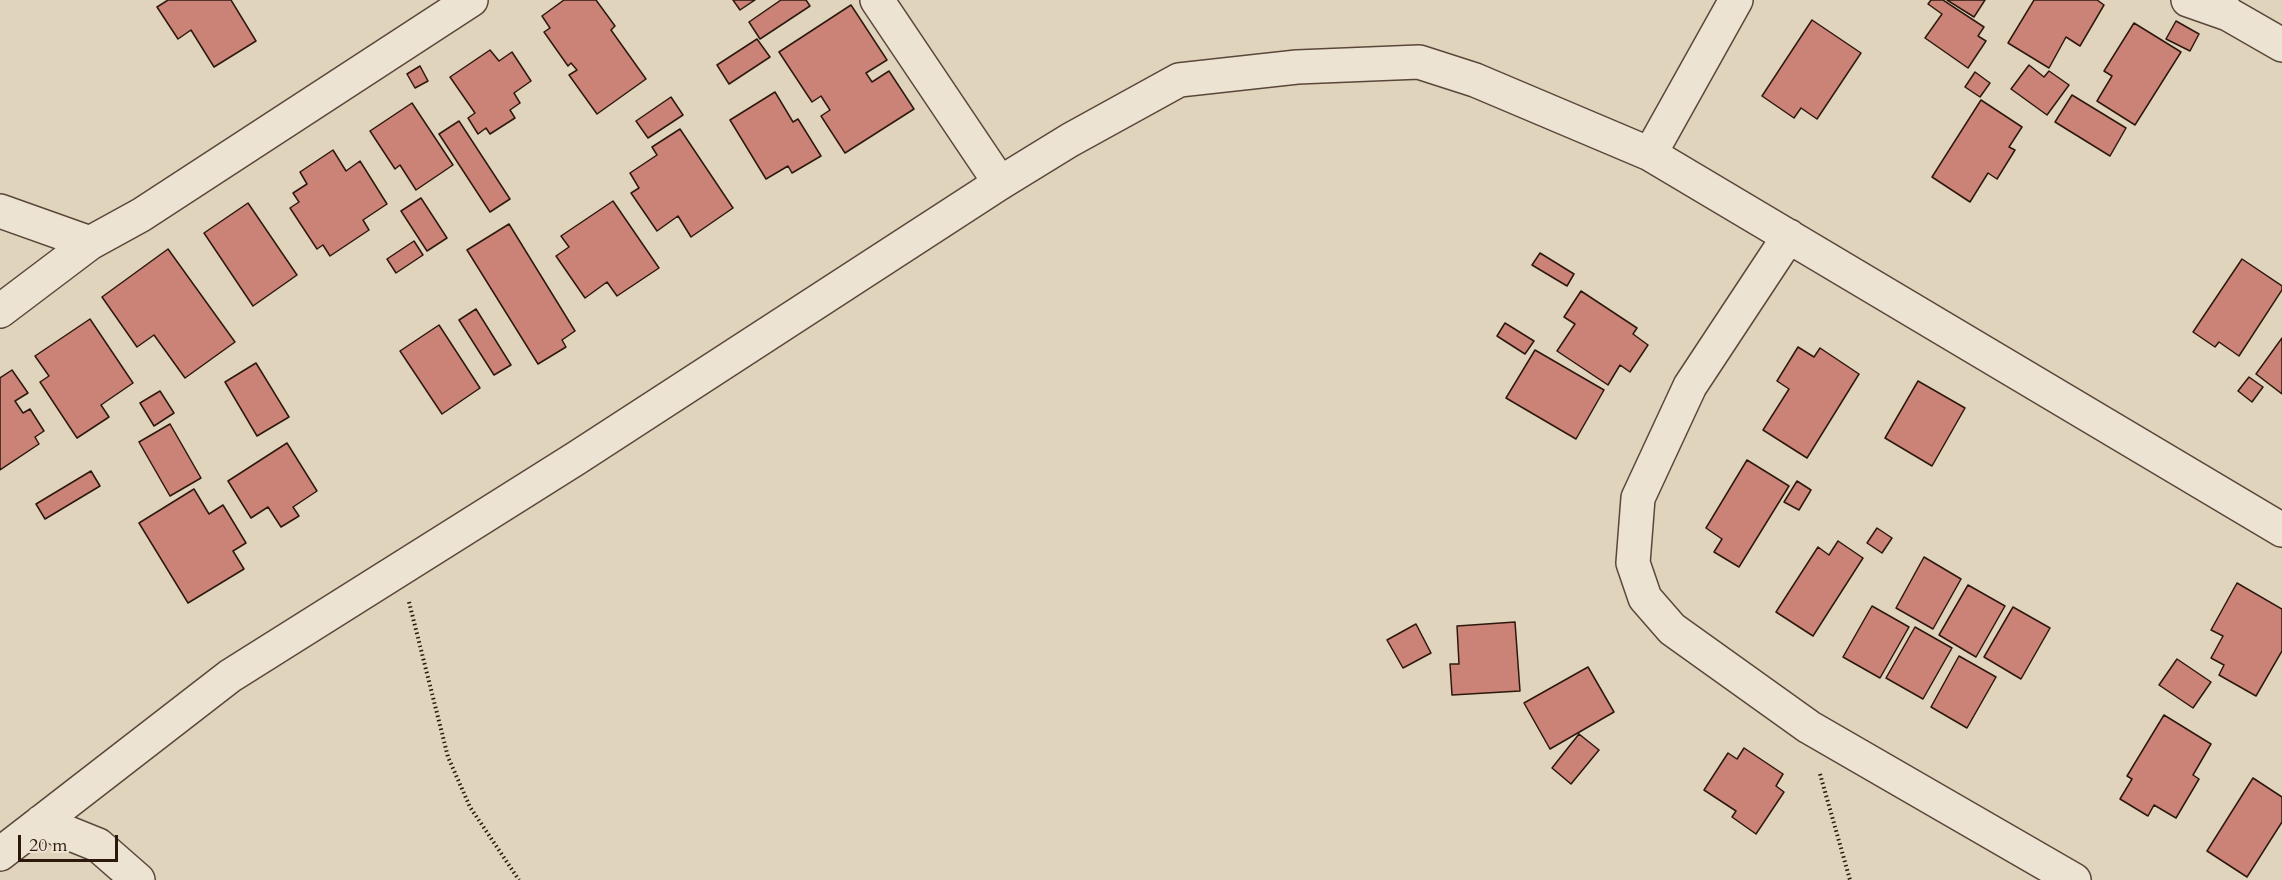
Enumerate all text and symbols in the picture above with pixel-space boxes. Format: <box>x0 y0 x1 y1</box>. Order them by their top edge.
scale bar <box>21 823 122 861</box>
text: 20 m <box>29 833 68 858</box>

